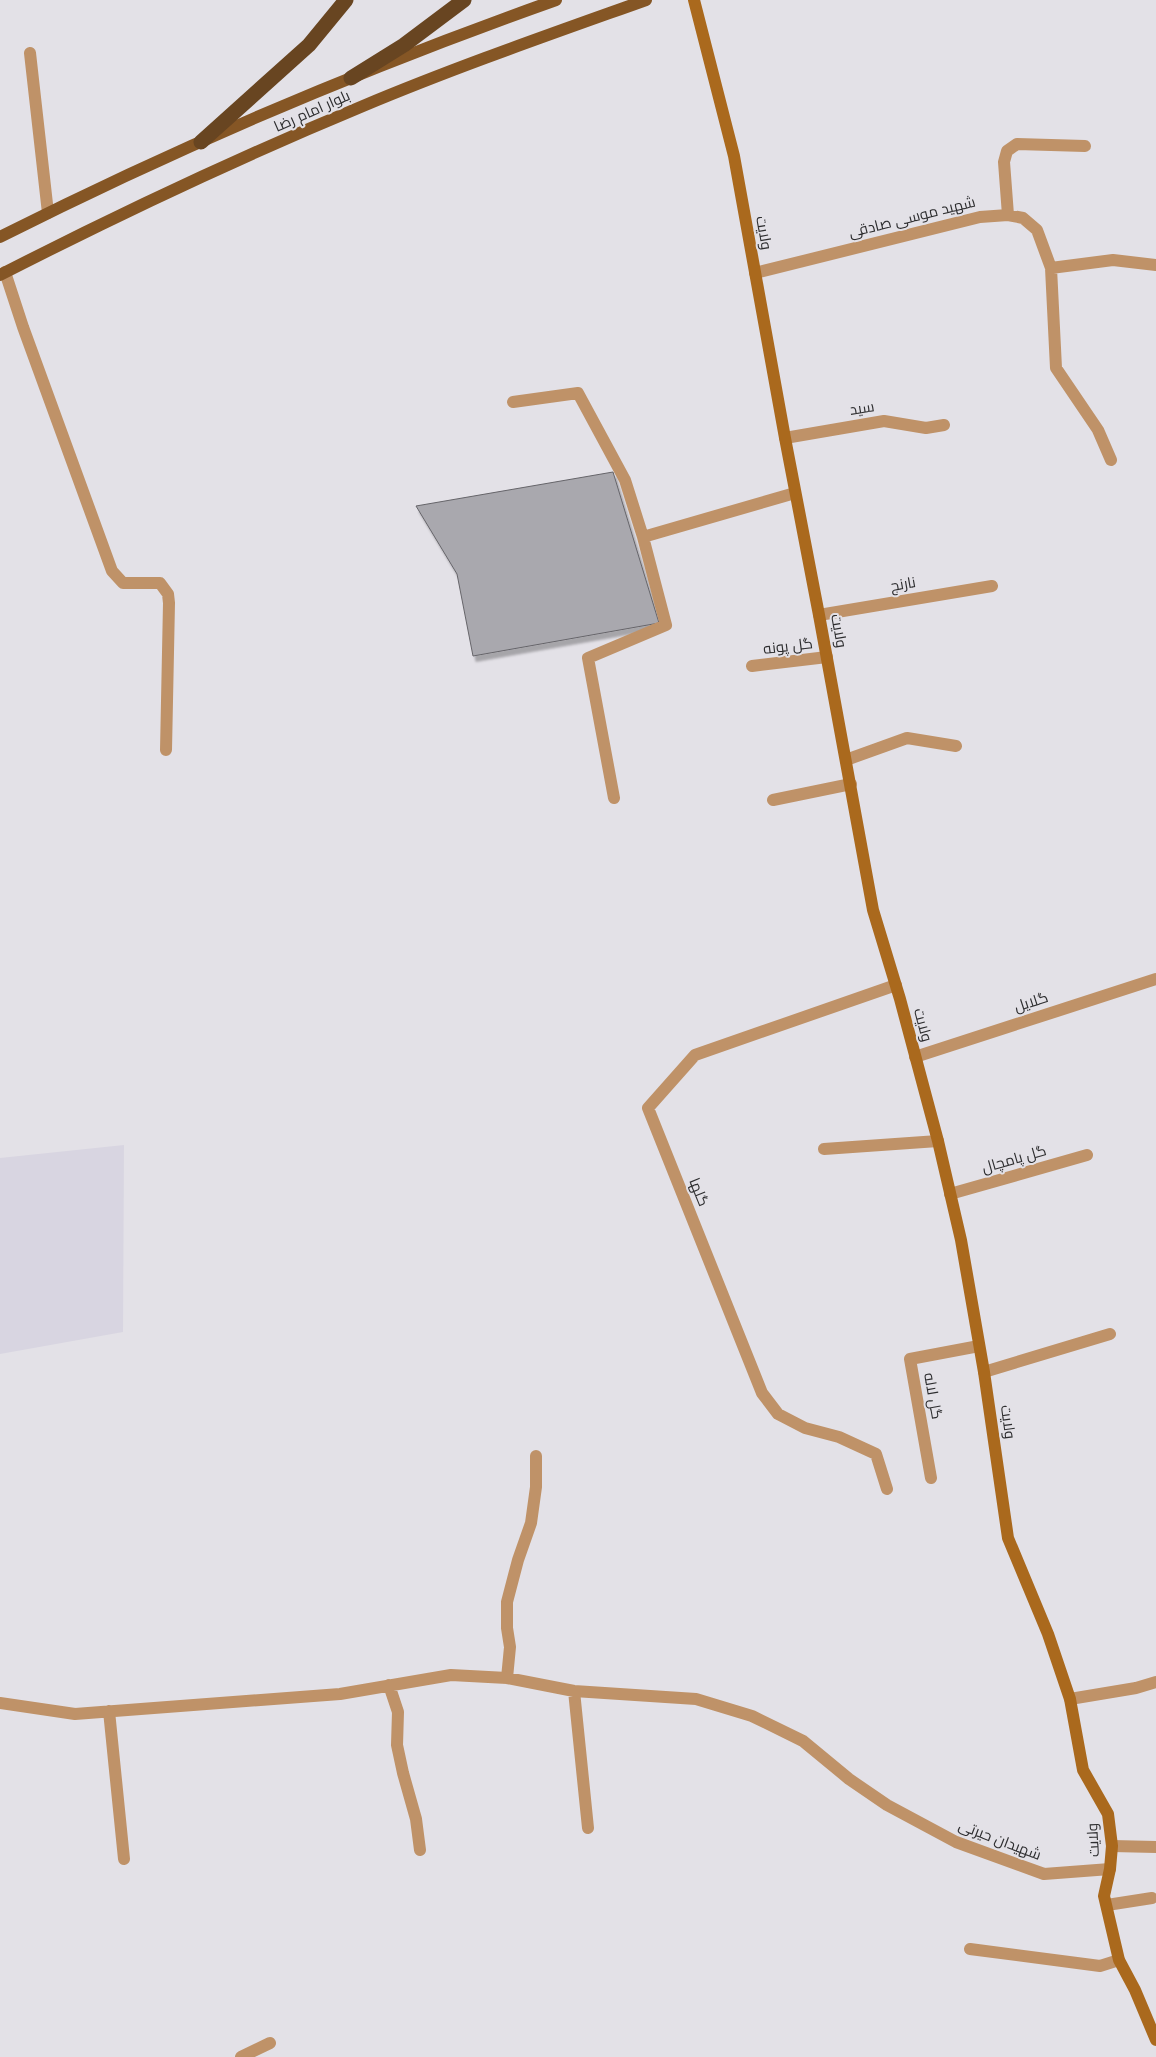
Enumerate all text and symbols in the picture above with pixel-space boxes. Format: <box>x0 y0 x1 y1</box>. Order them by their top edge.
street label: بلوار امام رضا <box>271 86 353 137</box>
street label: شهید موسی صادقی <box>847 193 977 242</box>
street label: ولایت <box>752 215 776 251</box>
street label: سید <box>848 397 876 419</box>
street label: نارنج <box>889 573 918 597</box>
street label: ولایت <box>827 613 851 649</box>
street label: گل پونه <box>762 634 814 659</box>
street label: گلایل <box>1012 988 1051 1017</box>
street label: ولایت <box>910 1006 936 1044</box>
street label: گل پامچال <box>980 1141 1049 1178</box>
street label: گلها <box>684 1175 713 1209</box>
street label: گل لاله <box>919 1371 946 1421</box>
street label: ولایت <box>997 1404 1019 1440</box>
street label: شهیدان حیرتی <box>956 1816 1044 1865</box>
street label: ولایت <box>1083 1822 1103 1858</box>

